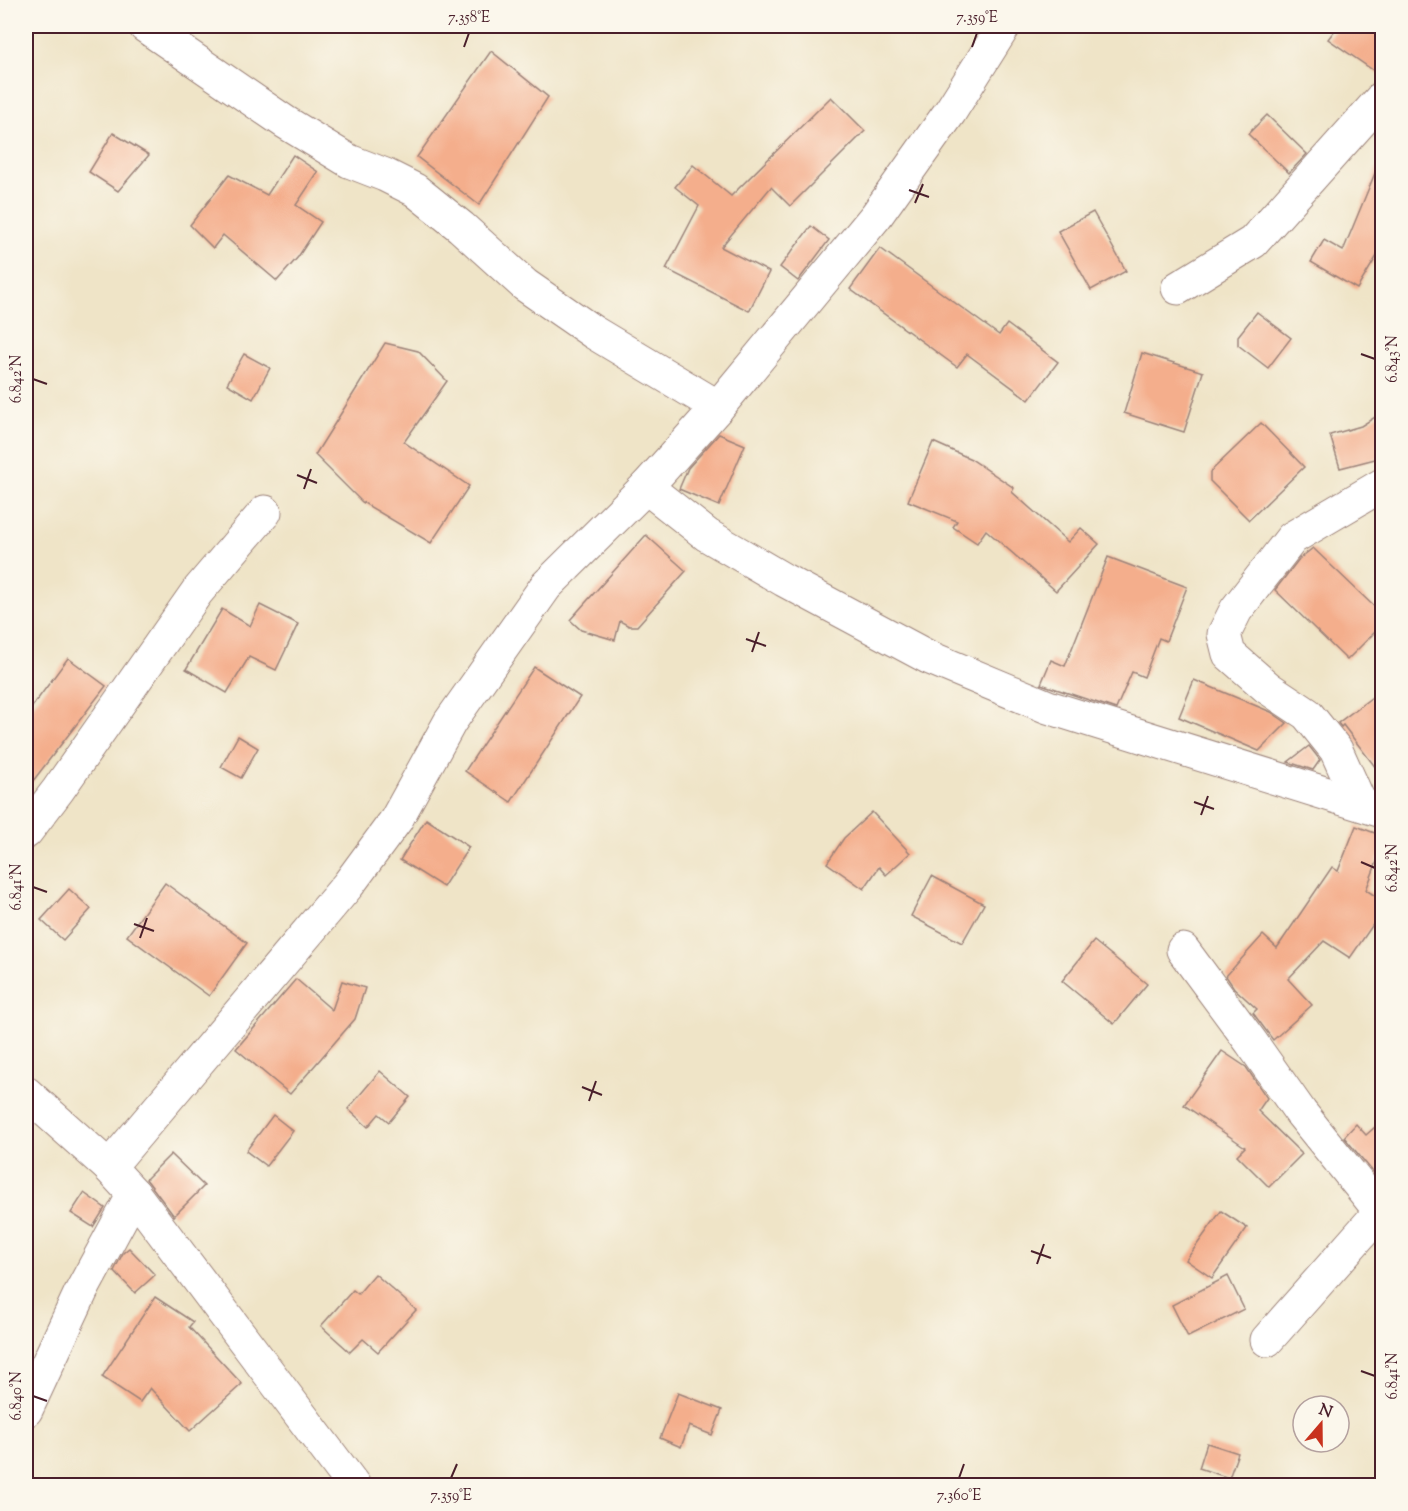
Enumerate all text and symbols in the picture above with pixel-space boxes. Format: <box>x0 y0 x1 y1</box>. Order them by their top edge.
text: 7.358°E <box>448 8 490 29</box>
text: 7.359°E <box>956 8 998 29</box>
text: 6.843°N <box>1383 335 1404 383</box>
text: 6.842°N <box>7 355 28 403</box>
text: 6.842°N <box>1383 844 1404 892</box>
text: 6.841°N <box>7 864 28 910</box>
text: 6.841°N <box>1383 1353 1404 1399</box>
text: 6.840°N <box>7 1371 28 1421</box>
north arrow <box>1291 1394 1351 1454</box>
text: N <box>1315 1399 1335 1425</box>
text: 7.359°E <box>430 1486 472 1507</box>
text: 7.360°E <box>937 1486 981 1507</box>

